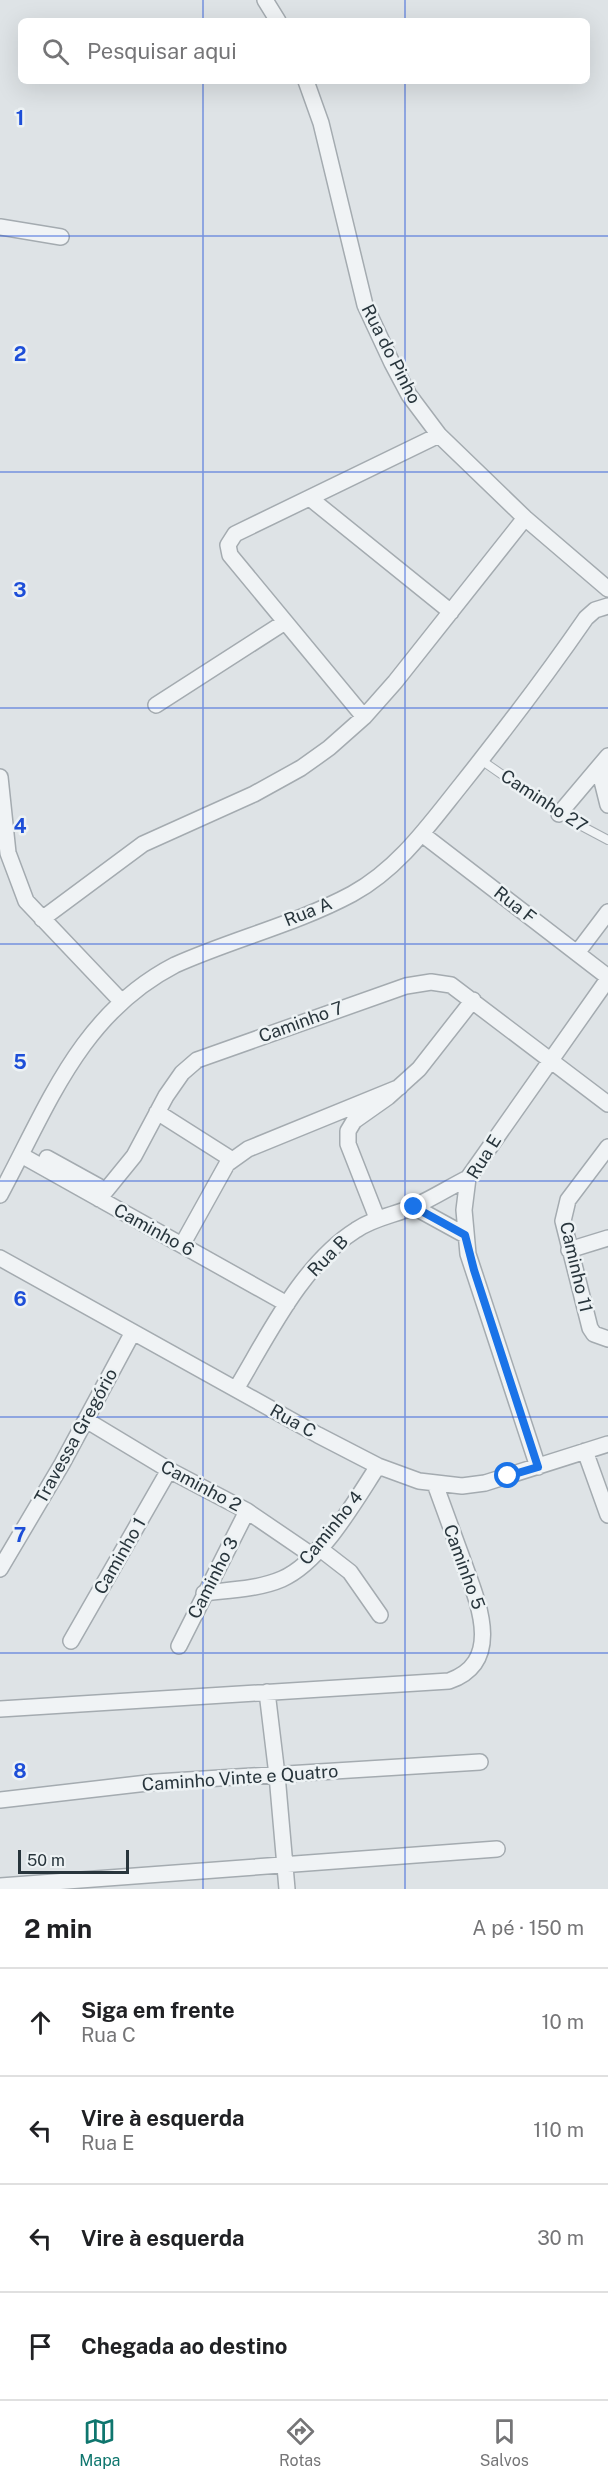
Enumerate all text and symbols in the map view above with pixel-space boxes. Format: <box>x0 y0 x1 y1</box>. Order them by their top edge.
search box <box>18 18 590 84</box>
icon: search <box>39 35 72 68</box>
text: Pesquisar aqui <box>87 38 237 64</box>
text: 1 <box>16 106 24 130</box>
street label: Rua do Pinho <box>357 301 425 407</box>
text: 2 <box>14 342 26 366</box>
text: 3 <box>13 578 27 602</box>
street label: Caminho 27 <box>497 765 592 836</box>
text: 4 <box>13 814 27 838</box>
street label: Rua F <box>490 882 540 928</box>
street label: Rua A <box>281 892 335 931</box>
street label: Caminho 7 <box>256 997 346 1047</box>
text: 5 <box>13 1050 27 1074</box>
street label: Rua E <box>462 1131 505 1183</box>
route end <box>400 1193 426 1219</box>
street label: Caminho 6 <box>110 1199 198 1260</box>
street label: Caminho 11 <box>556 1220 597 1314</box>
street label: Rua B <box>303 1231 352 1281</box>
text: 6 <box>13 1287 27 1311</box>
street label: Travessa Gregório <box>30 1365 121 1507</box>
street label: Rua C <box>267 1399 320 1442</box>
street label: Caminho 2 <box>157 1456 245 1516</box>
route start <box>494 1462 520 1488</box>
street label: Caminho 4 <box>294 1487 367 1569</box>
street label: Caminho 1 <box>89 1514 150 1598</box>
street label: Caminho 5 <box>439 1521 490 1612</box>
text: 7 <box>14 1523 26 1547</box>
street label: Caminho 3 <box>183 1533 242 1622</box>
text: 8 <box>13 1759 27 1783</box>
street label: Caminho Vinte e Quatro <box>141 1760 339 1795</box>
scale bar <box>18 1847 129 1874</box>
text: 50 m <box>27 1851 65 1870</box>
text: 2 min <box>24 1913 92 1944</box>
text: A pé · 150 m <box>472 1916 584 1940</box>
text: Siga em frente <box>81 1997 235 2023</box>
icon: ahead <box>24 2006 57 2039</box>
text: 10 m <box>541 2010 584 2034</box>
text: Rua C <box>81 2023 136 2047</box>
text: Vire à esquerda <box>81 2105 245 2131</box>
icon: left <box>24 2114 57 2147</box>
text: 110 m <box>533 2118 584 2142</box>
text: Rua E <box>81 2131 134 2155</box>
icon: left <box>24 2222 57 2255</box>
text: Vire à esquerda <box>81 2225 245 2251</box>
text: 30 m <box>537 2226 584 2250</box>
icon: arrive <box>24 2330 57 2363</box>
text: Chegada ao destino <box>81 2333 287 2359</box>
tab: Mapa <box>79 2415 120 2470</box>
tab: Rotas <box>279 2415 321 2470</box>
tab: Salvos <box>480 2415 529 2470</box>

